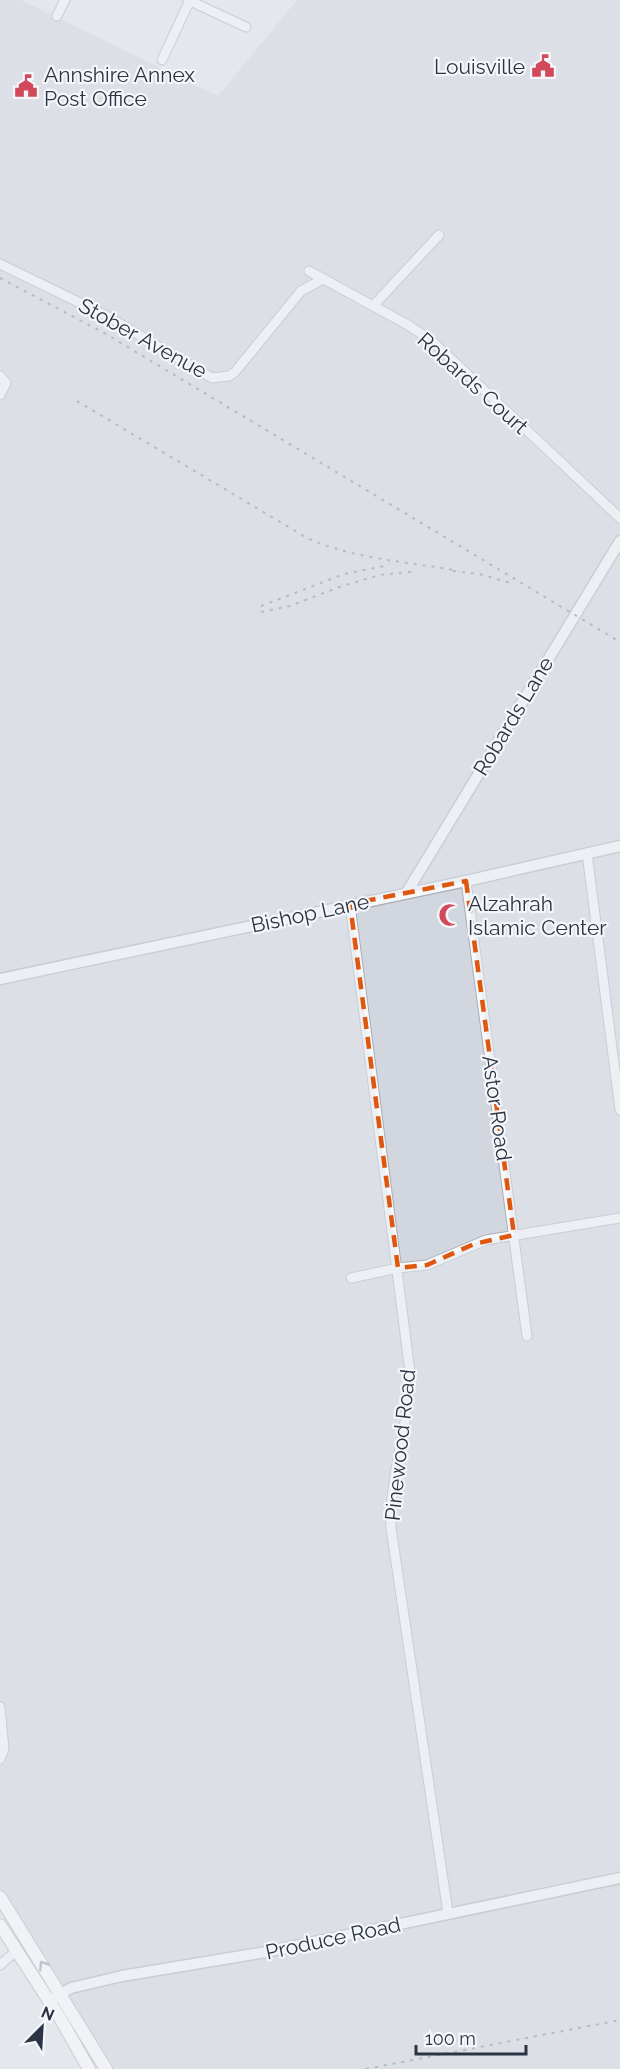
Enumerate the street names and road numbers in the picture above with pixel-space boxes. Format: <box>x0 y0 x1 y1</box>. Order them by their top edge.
street label: Stober Avenue <box>75 293 211 383</box>
street label: Robards Court <box>413 327 533 439</box>
street label: Robards Lane <box>468 652 558 780</box>
street label: Bishop Lane <box>249 888 371 938</box>
street label: Astor Road <box>477 1054 517 1162</box>
street label: Pinewood Road <box>380 1368 420 1522</box>
street label: Produce Road <box>263 1911 403 1965</box>

